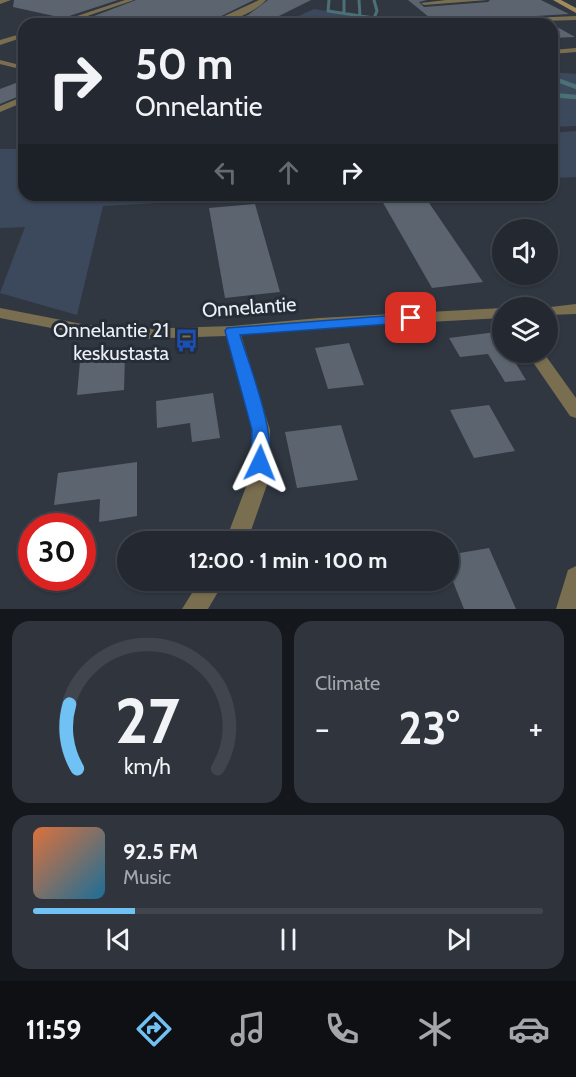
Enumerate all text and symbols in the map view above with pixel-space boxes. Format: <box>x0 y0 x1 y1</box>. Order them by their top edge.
text: 50 m <box>135 38 233 90</box>
icon: right <box>36 42 114 120</box>
text: Onnelantie <box>135 90 262 123</box>
icon: left <box>209 156 242 189</box>
icon: ahead <box>272 156 305 189</box>
icon: right <box>335 156 368 189</box>
map controls <box>492 219 558 363</box>
button: sound <box>492 219 558 285</box>
street label: Onnelantie <box>201 292 297 322</box>
pin <box>385 292 436 343</box>
button: layers <box>492 297 558 363</box>
icon: arrive <box>394 301 427 334</box>
place label: Onnelantie 21 keskustasta <box>53 318 169 365</box>
bus stop icon: Onnelantie 21 keskustasta <box>174 328 200 354</box>
position arrow <box>228 431 292 495</box>
speed limit sign: 30 <box>18 513 96 591</box>
text: 12:00 · 1 min · 100 m <box>189 547 387 574</box>
text: Climate <box>315 671 380 695</box>
text: 27 <box>115 683 180 759</box>
text: 23° <box>398 701 460 755</box>
text: − <box>315 708 330 748</box>
text: + <box>528 708 543 748</box>
text: km/h <box>124 753 170 779</box>
text: 92.5 FM <box>123 838 198 865</box>
text: Music <box>123 865 171 889</box>
icon: previous <box>102 923 135 956</box>
icon: pause <box>272 923 305 956</box>
icon: next <box>442 923 475 956</box>
icon: directions <box>133 1008 175 1050</box>
icon: music <box>227 1008 269 1050</box>
icon: phone <box>321 1008 363 1050</box>
icon: climate <box>414 1008 456 1050</box>
icon: car <box>508 1008 550 1050</box>
text: 11:59 <box>26 1013 81 1046</box>

